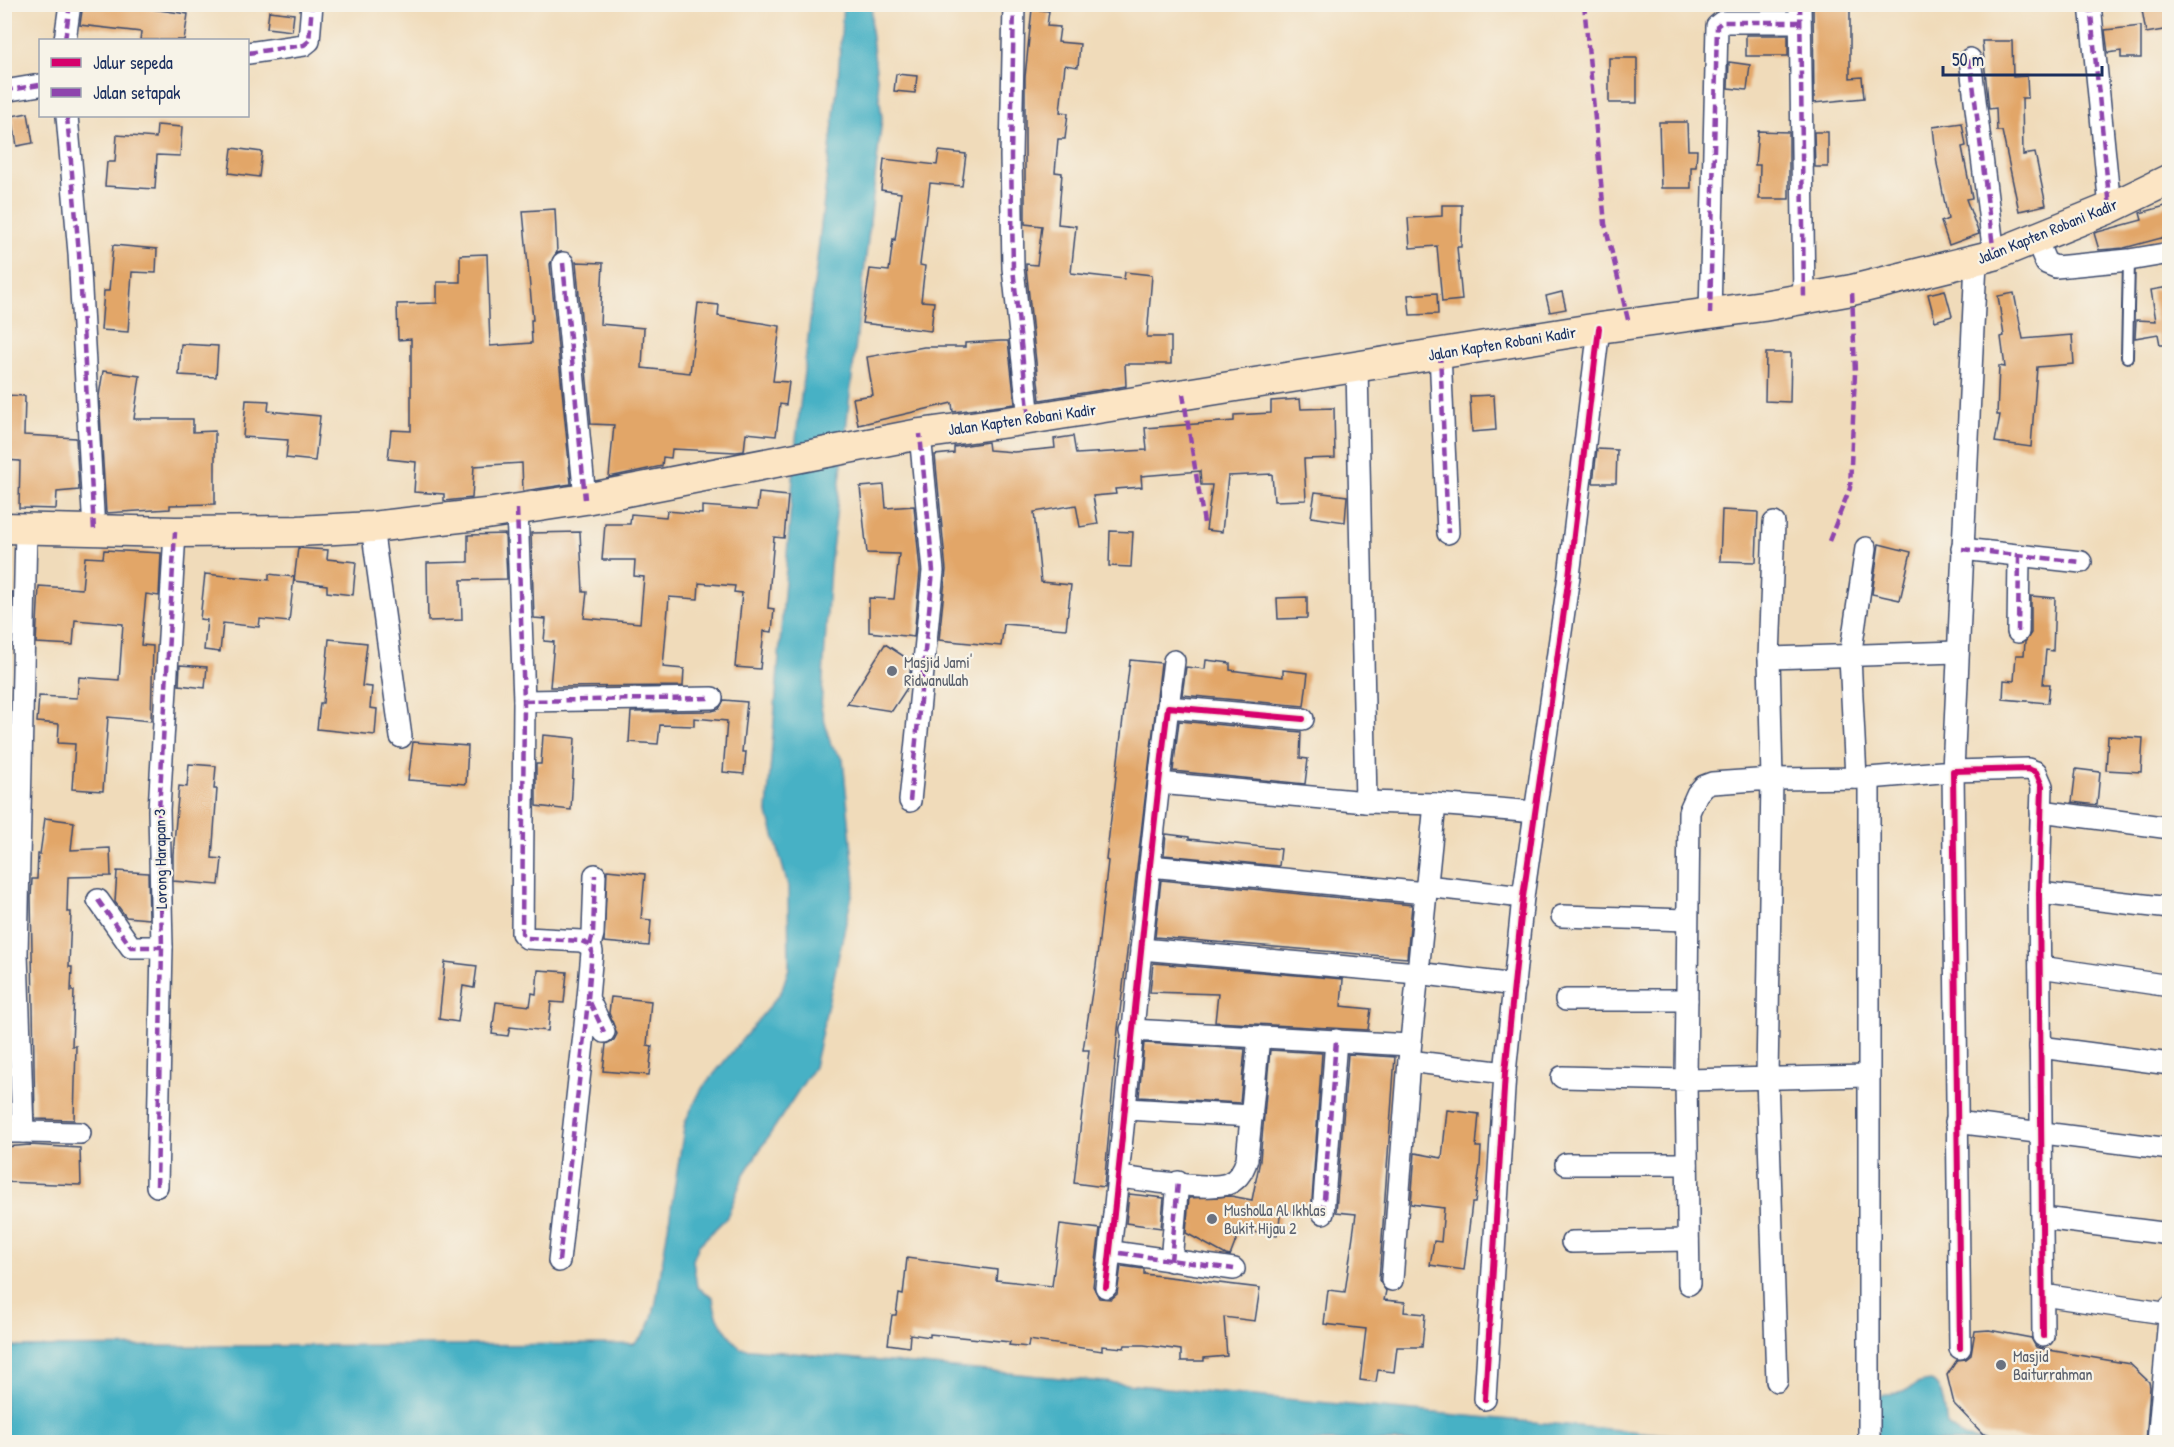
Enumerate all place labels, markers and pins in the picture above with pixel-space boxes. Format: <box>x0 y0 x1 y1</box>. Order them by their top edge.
place label: Masjid Jami' Ridwanullah <box>904 651 973 691</box>
marker: Masjid Jami' Ridwanullah <box>885 664 899 678</box>
place label: Musholla Al Ikhlas Bukit Hijau 2 <box>1224 1199 1326 1239</box>
marker: Musholla Al Ikhlas Bukit Hijau 2 <box>1205 1212 1219 1226</box>
place label: Masjid Baiturrahman <box>2013 1345 2093 1385</box>
marker: Masjid Baiturrahman <box>1994 1358 2008 1372</box>

